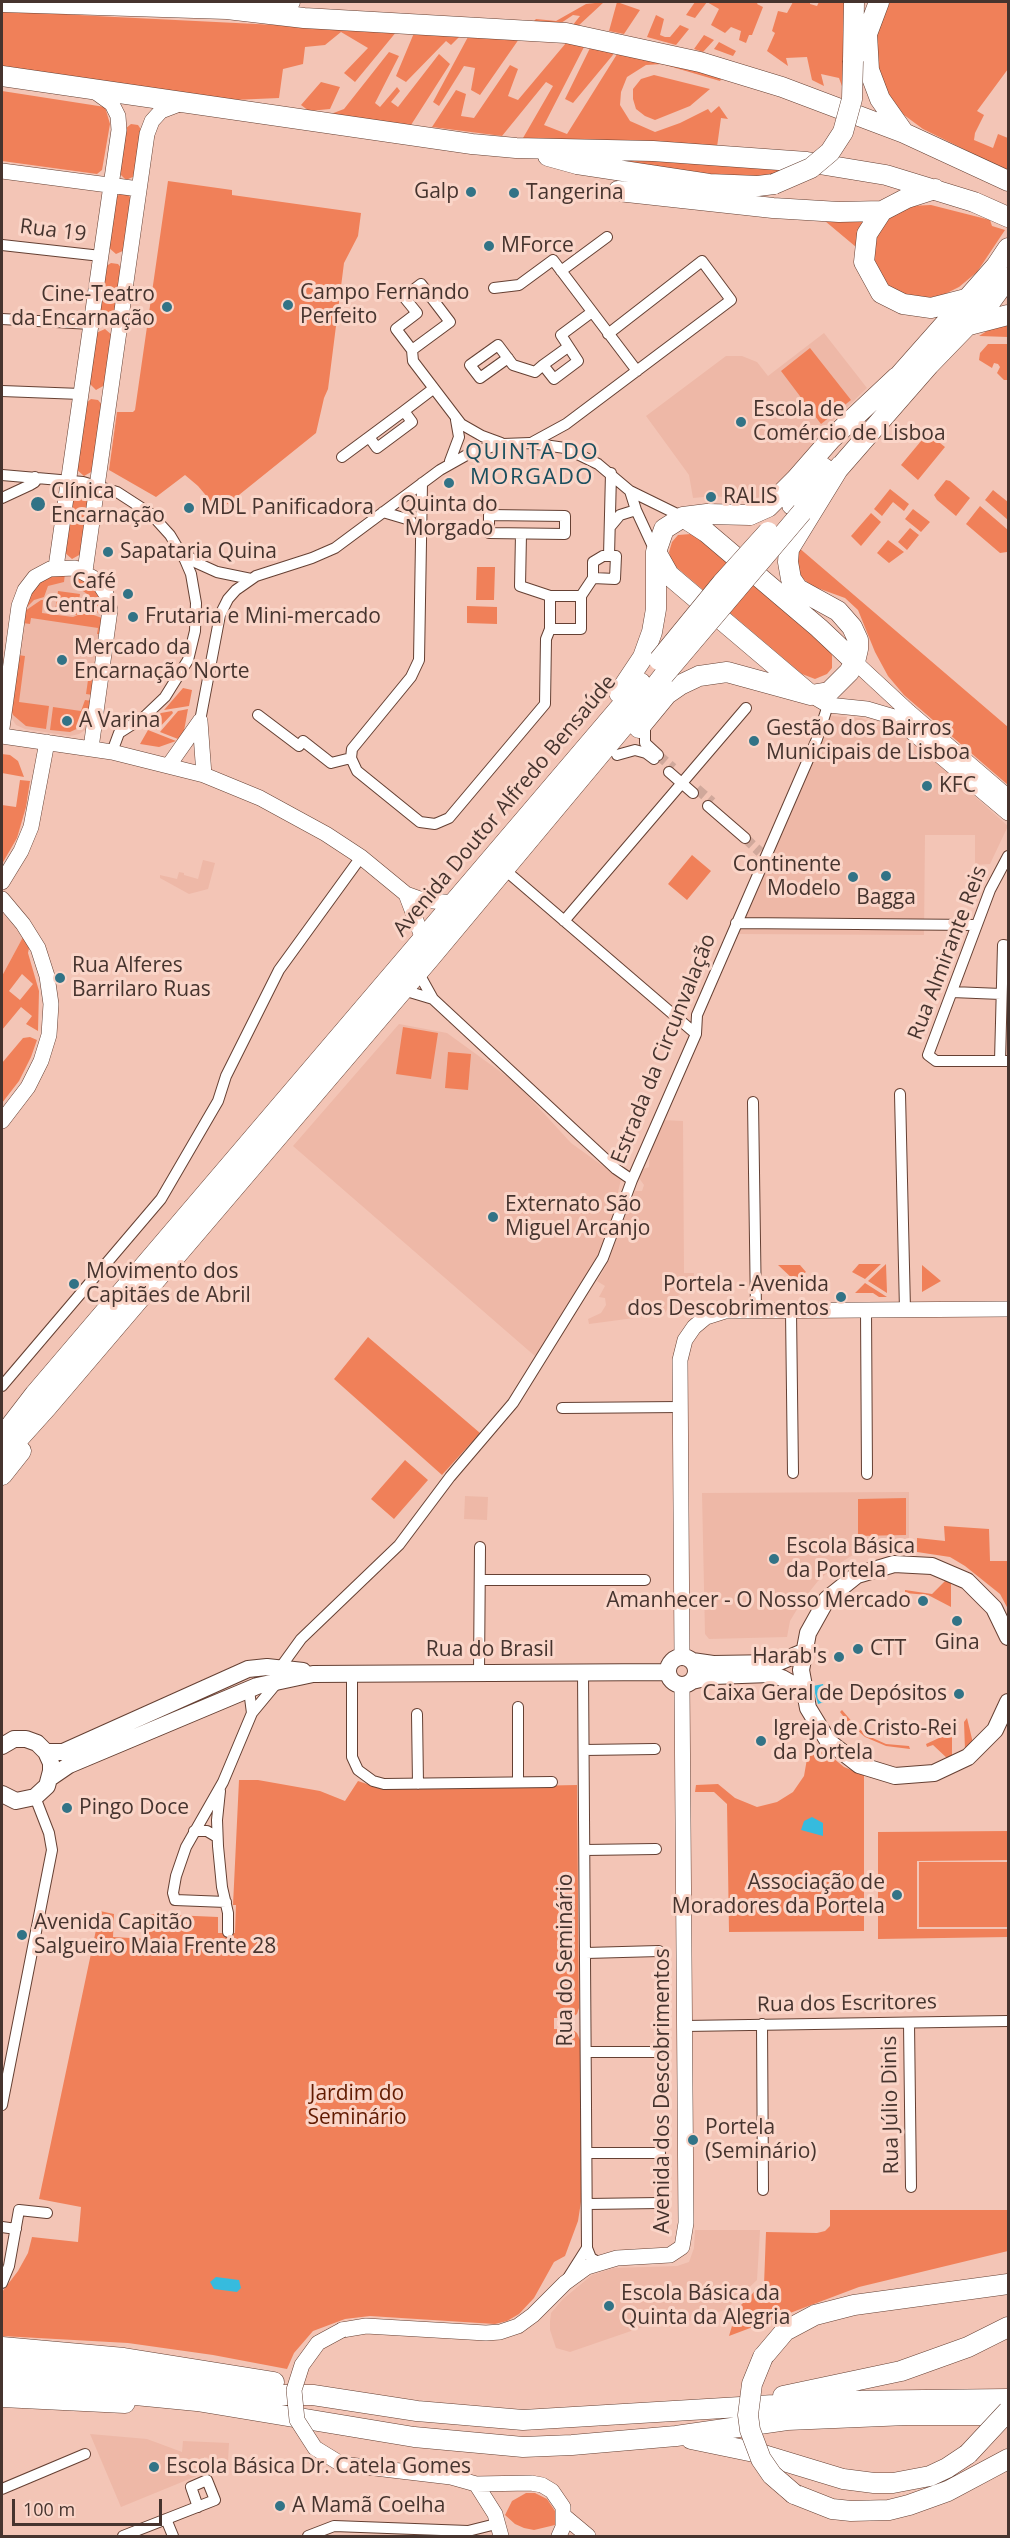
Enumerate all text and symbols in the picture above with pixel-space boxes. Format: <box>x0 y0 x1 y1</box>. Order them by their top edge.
place label: Galp <box>414 179 459 205</box>
place label: Tangerina <box>526 180 624 206</box>
marker: Galp <box>464 185 478 199</box>
marker: Tangerina <box>507 186 521 200</box>
street label: Rua 19 <box>18 214 88 248</box>
place label: MForce <box>501 233 574 259</box>
marker: MForce <box>482 239 496 253</box>
place label: Campo Fernando Perfeito <box>300 280 469 330</box>
place label: Cine-Teatro da Encarnação <box>11 282 155 332</box>
marker: Campo Fernando Perfeito <box>281 298 295 312</box>
marker: Cine-Teatro da Encarnação <box>160 300 174 314</box>
place label: Escola de Comércio de Lisboa <box>753 397 946 447</box>
marker: Escola de Comércio de Lisboa <box>734 415 748 429</box>
district label: QUINTA DO MORGADO <box>465 440 599 492</box>
marker: Quinta do Morgado <box>442 476 456 490</box>
place label: Clínica Encarnação <box>51 479 165 529</box>
place label: RALIS <box>723 484 778 510</box>
marker: RALIS <box>704 490 718 504</box>
place label: Quinta do Morgado <box>400 492 498 542</box>
marker: Clínica Encarnação <box>29 495 47 513</box>
place label: MDL Panificadora <box>201 495 374 521</box>
marker: MDL Panificadora <box>182 501 196 515</box>
place label: Sapataria Quina <box>120 539 277 565</box>
marker: Sapataria Quina <box>101 545 115 559</box>
place label: Café Central <box>45 569 116 619</box>
marker: Café Central <box>121 587 135 601</box>
place label: Frutaria e Mini-mercado <box>145 604 381 630</box>
marker: Frutaria e Mini-mercado <box>126 610 140 624</box>
place label: Mercado da Encarnação Norte <box>74 635 250 685</box>
marker: Mercado da Encarnação Norte <box>55 653 69 667</box>
street label: Avenida Doutor Alfredo Bensaúde <box>388 670 622 942</box>
place label: A Varina <box>79 708 160 734</box>
marker: A Varina <box>60 714 74 728</box>
place label: Gestão dos Bairros Municipais de Lisboa <box>766 716 970 766</box>
marker: Gestão dos Bairros Municipais de Lisboa <box>747 734 761 748</box>
place label: KFC <box>939 773 976 799</box>
marker: KFC <box>920 779 934 793</box>
place label: Continente Modelo <box>733 852 841 902</box>
street label: Rua Almirante Reis <box>903 862 993 1044</box>
marker: Bagga <box>879 869 893 883</box>
marker: Continente Modelo <box>846 870 860 884</box>
place label: Bagga <box>856 885 916 911</box>
street label: Estrada da Circunvalação <box>606 930 722 1168</box>
place label: Rua Alferes Barrilaro Ruas <box>72 953 211 1003</box>
marker: Rua Alferes Barrilaro Ruas <box>53 971 67 985</box>
place label: Externato São Miguel Arcanjo <box>505 1192 650 1242</box>
marker: Externato São Miguel Arcanjo <box>486 1210 500 1224</box>
place label: Movimento dos Capitães de Abril <box>86 1259 251 1309</box>
place label: Portela - Avenida dos Descobrimentos <box>627 1272 829 1322</box>
marker: Movimento dos Capitães de Abril <box>67 1277 81 1291</box>
marker: Portela - Avenida dos Descobrimentos <box>834 1290 848 1304</box>
place label: Escola Básica da Portela <box>786 1534 915 1584</box>
marker: Escola Básica da Portela <box>767 1552 781 1566</box>
place label: Amanhecer - O Nosso Mercado <box>606 1588 911 1614</box>
marker: Amanhecer - O Nosso Mercado <box>916 1594 930 1608</box>
marker: Gina <box>950 1614 964 1628</box>
place label: Gina <box>934 1630 980 1656</box>
place label: CTT <box>870 1636 906 1662</box>
street label: Rua do Brasil <box>426 1637 554 1663</box>
marker: CTT <box>851 1642 865 1656</box>
place label: Harab's <box>752 1644 827 1670</box>
marker: Harab's <box>832 1650 846 1664</box>
place label: Caixa Geral de Depósitos <box>703 1681 947 1707</box>
marker: Caixa Geral de Depósitos <box>952 1687 966 1701</box>
place label: Igreja de Cristo-Rei da Portela <box>773 1716 957 1766</box>
marker: Igreja de Cristo-Rei da Portela <box>754 1734 768 1748</box>
place label: Pingo Doce <box>79 1795 189 1821</box>
marker: Pingo Doce <box>60 1801 74 1815</box>
place label: Associação de Moradores da Portela <box>672 1870 885 1920</box>
street label: Rua do Seminário <box>553 1873 579 2047</box>
marker: Associação de Moradores da Portela <box>890 1888 904 1902</box>
place label: Avenida Capitão Salgueiro Maia Frente 28 <box>34 1910 276 1960</box>
marker: Avenida Capitão Salgueiro Maia Frente 28 <box>15 1928 29 1942</box>
street label: Avenida dos Descobrimentos <box>650 1948 676 2234</box>
street label: Rua dos Escritores <box>757 1990 937 2018</box>
street label: Rua Júlio Dinis <box>877 2035 905 2175</box>
park label: Jardim do Seminário <box>307 2081 407 2131</box>
place label: Portela (Seminário) <box>705 2115 817 2165</box>
marker: Portela (Seminário) <box>686 2133 700 2147</box>
place label: Escola Básica da Quinta da Alegria <box>621 2281 790 2331</box>
marker: Escola Básica da Quinta da Alegria <box>602 2299 616 2313</box>
place label: Escola Básica Dr. Catela Gomes <box>166 2454 471 2480</box>
marker: Escola Básica Dr. Catela Gomes <box>147 2460 161 2474</box>
scale bar <box>15 2487 165 2525</box>
place label: A Mamã Coelha <box>292 2493 445 2519</box>
text: 100 m <box>23 2497 75 2521</box>
marker: A Mamã Coelha <box>273 2499 287 2513</box>

